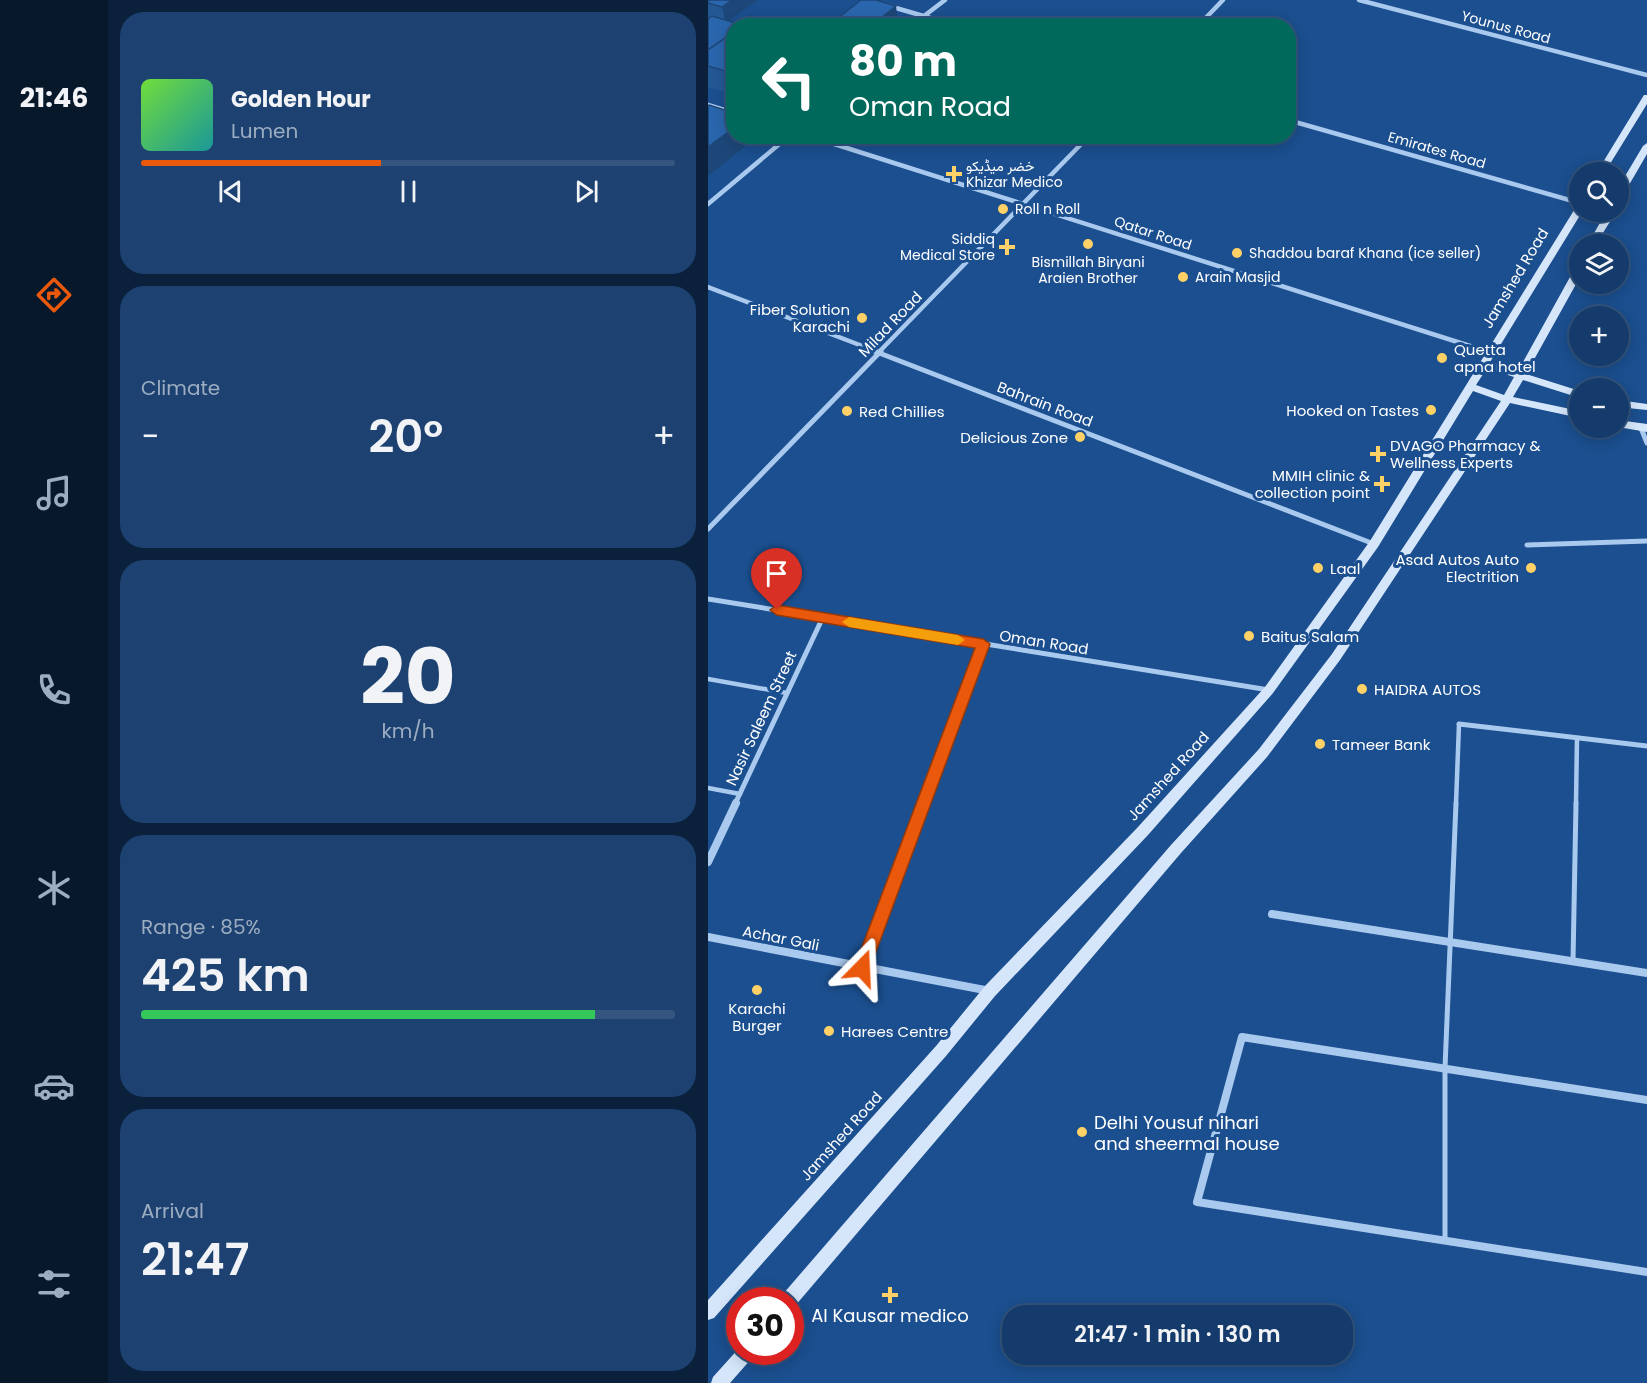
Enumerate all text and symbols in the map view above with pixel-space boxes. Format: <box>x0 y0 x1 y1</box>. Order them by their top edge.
street label: Younus Road <box>1459 6 1553 48</box>
text: 80 m <box>849 32 957 91</box>
icon: left <box>750 42 828 120</box>
text: 21:46 <box>20 79 88 116</box>
text: Golden Hour <box>231 84 371 115</box>
text: Oman Road <box>849 88 1011 125</box>
text: Lumen <box>231 117 298 145</box>
street label: Emirates Road <box>1386 126 1488 174</box>
place label: خضر میڈیکو Khizar Medico <box>966 156 1063 192</box>
map controls <box>1569 162 1629 438</box>
button: search <box>1569 162 1629 222</box>
marker: خضر میڈیکو Khizar Medico <box>947 167 961 181</box>
icon: previous <box>214 175 247 208</box>
icon: pause <box>392 175 425 208</box>
icon: next <box>570 175 603 208</box>
place label: Roll n Roll <box>1015 199 1080 219</box>
marker: Roll n Roll <box>996 202 1010 216</box>
street label: Qatar Road <box>1112 211 1194 255</box>
street label: Jamshed Road <box>1477 224 1553 332</box>
place label: Siddiq Medical Store <box>900 229 995 265</box>
button: layers <box>1569 234 1629 294</box>
marker: Bismillah Biryani Araien Brother <box>1081 237 1095 251</box>
marker: Siddiq Medical Store <box>1000 240 1014 254</box>
place label: Shaddou baraf Khana (ice seller) <box>1249 243 1481 263</box>
marker: Shaddou baraf Khana (ice seller) <box>1230 246 1244 260</box>
place label: Bismillah Biryani Araien Brother <box>1031 252 1145 288</box>
place label: Arain Masjid <box>1195 267 1280 287</box>
marker: Arain Masjid <box>1176 270 1190 284</box>
icon: directions <box>33 274 75 316</box>
street label: Milad Road <box>853 287 927 361</box>
place label: Fiber Solution Karachi <box>750 299 850 337</box>
button: + <box>1569 306 1629 366</box>
marker: Fiber Solution Karachi <box>855 311 869 325</box>
place label: Quetta apna hotel <box>1454 339 1536 377</box>
marker: Quetta apna hotel <box>1435 351 1449 365</box>
text: Climate <box>141 374 220 402</box>
street label: Bahrain Road <box>994 376 1096 432</box>
button: − <box>1569 378 1629 438</box>
place label: Hooked on Tastes <box>1286 400 1419 421</box>
place label: Red Chillies <box>859 401 945 422</box>
marker: Hooked on Tastes <box>1424 403 1438 417</box>
marker: Red Chillies <box>840 404 854 418</box>
text: 20° <box>368 405 443 468</box>
text: − <box>141 413 159 460</box>
text: + <box>652 413 675 460</box>
place label: Delicious Zone <box>960 427 1068 448</box>
marker: Delicious Zone <box>1073 430 1087 444</box>
place label: DVAGO Pharmacy & Wellness Experts <box>1390 435 1541 473</box>
marker: DVAGO Pharmacy & Wellness Experts <box>1371 447 1385 461</box>
place label: MMIH clinic & collection point <box>1255 465 1370 503</box>
icon: music <box>33 472 75 514</box>
marker: MMIH clinic & collection point <box>1375 477 1389 491</box>
pin <box>751 548 802 610</box>
place label: Asad Autos Auto Electrition <box>1395 549 1519 587</box>
icon: arrive <box>760 557 793 590</box>
place label: Laal <box>1330 558 1360 579</box>
marker: Laal <box>1311 561 1325 575</box>
marker: Asad Autos Auto Electrition <box>1524 561 1538 575</box>
text: 20 <box>360 622 456 731</box>
street label: Oman Road <box>998 625 1090 659</box>
place label: Baitus Salam <box>1261 626 1359 647</box>
marker: Baitus Salam <box>1242 629 1256 643</box>
street label: Nasir Saleem Street <box>721 647 801 789</box>
icon: phone <box>33 669 75 711</box>
place label: HAIDRA AUTOS <box>1374 679 1481 700</box>
marker: HAIDRA AUTOS <box>1355 682 1369 696</box>
text: km/h <box>381 717 435 745</box>
street label: Jamshed Road <box>1122 727 1214 825</box>
place label: Tameer Bank <box>1332 734 1431 755</box>
marker: Tameer Bank <box>1313 737 1327 751</box>
icon: climate <box>33 867 75 909</box>
text: Range · 85% <box>141 913 261 941</box>
street label: Achar Gali <box>741 920 821 956</box>
position arrow <box>830 936 894 1000</box>
text: 425 km <box>141 944 310 1007</box>
marker: Karachi Burger <box>750 983 764 997</box>
place label: Karachi Burger <box>728 998 786 1036</box>
place label: Harees Centre <box>841 1021 948 1042</box>
marker: Harees Centre <box>822 1024 836 1038</box>
icon: car <box>33 1065 75 1107</box>
street label: Jamshed Road <box>795 1087 887 1185</box>
place label: Delhi Yousuf nihari and sheermal house <box>1094 1110 1280 1156</box>
marker: Delhi Yousuf nihari and sheermal house <box>1075 1125 1089 1139</box>
text: Arrival <box>141 1197 204 1225</box>
text: 21:47 <box>141 1228 249 1291</box>
icon: filters <box>33 1263 75 1305</box>
speed limit sign: 30 <box>726 1287 804 1365</box>
marker: Al Kausar medico <box>883 1288 897 1302</box>
place label: Al Kausar medico <box>811 1303 969 1328</box>
text: 21:47 · 1 min · 130 m <box>1074 1319 1281 1350</box>

